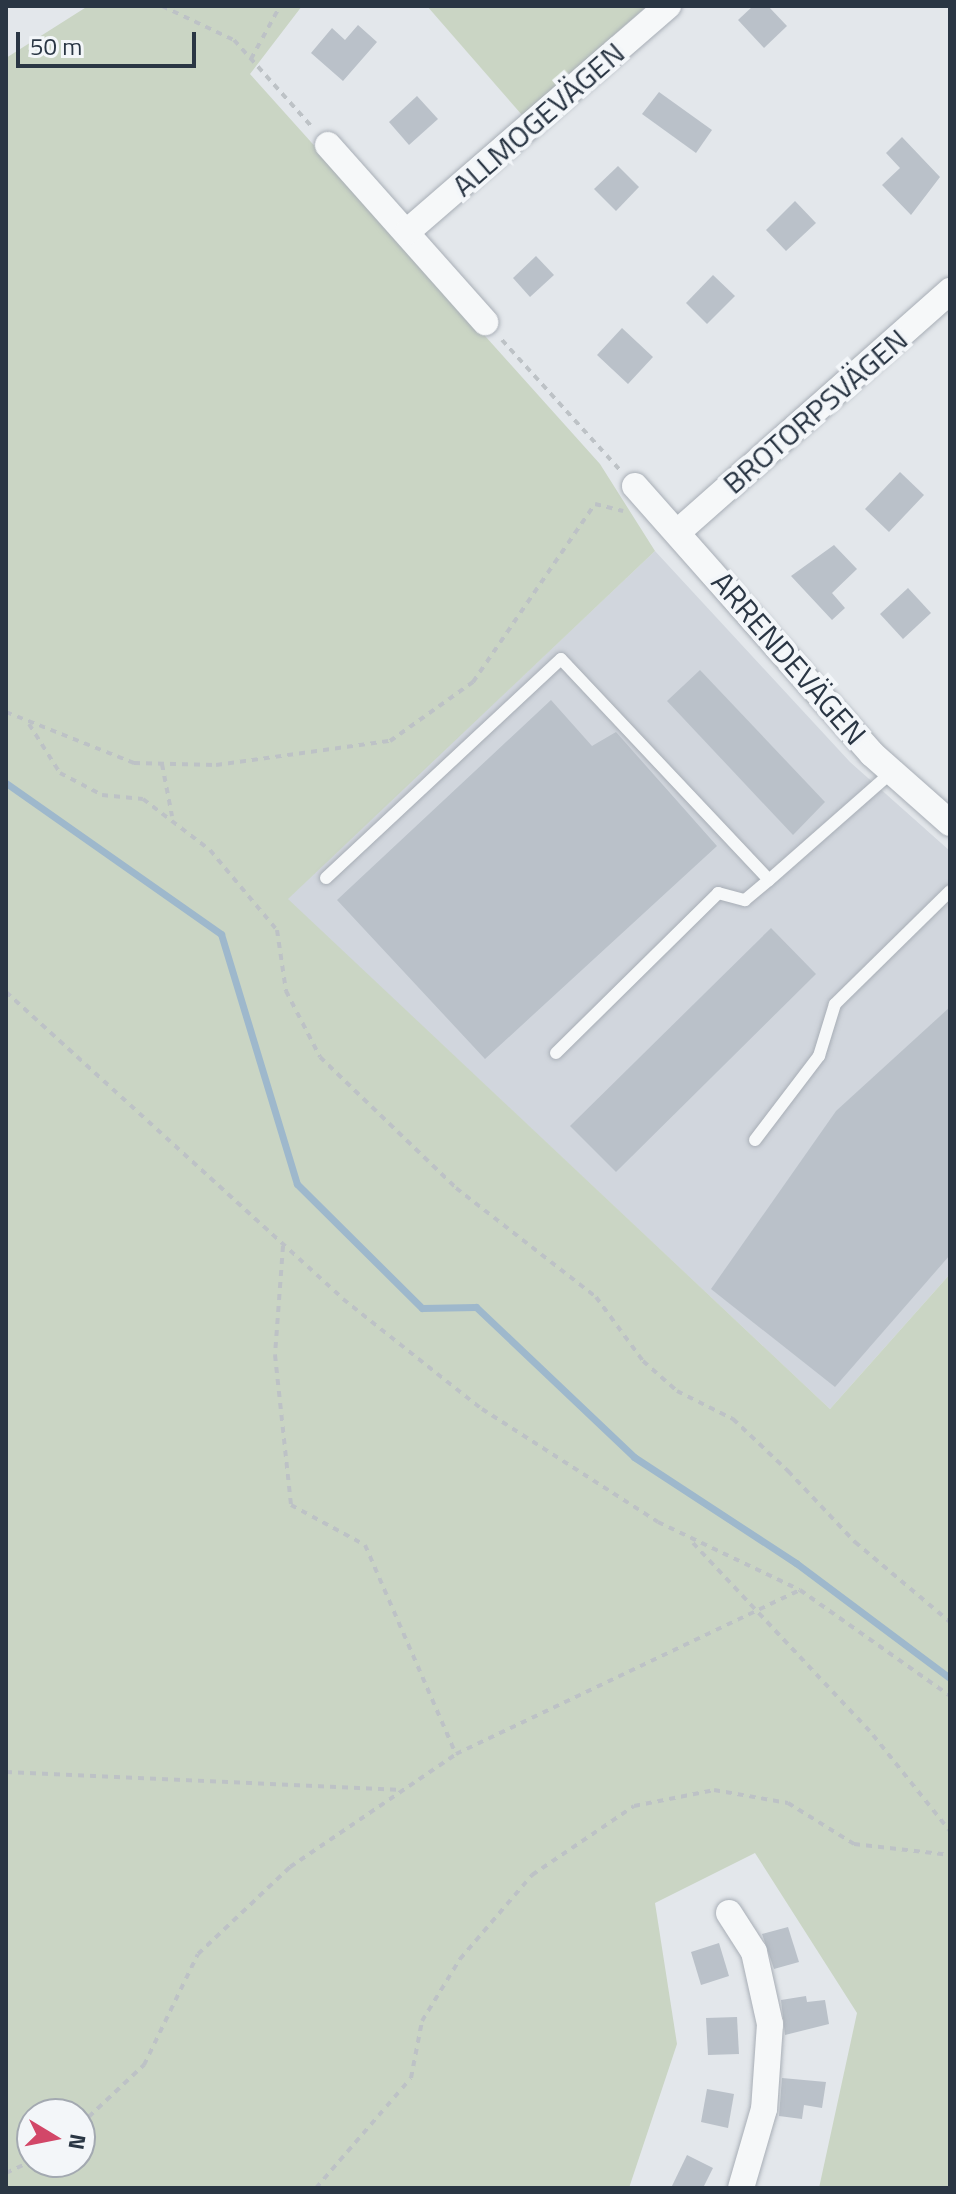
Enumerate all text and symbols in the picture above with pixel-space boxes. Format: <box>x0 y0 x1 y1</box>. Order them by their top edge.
scale bar <box>20 16 200 66</box>
text: 50 m <box>30 28 82 64</box>
street label: ALLMOGEVÄGEN <box>445 35 631 203</box>
street label: BROTORPSVÄGEN <box>715 321 915 501</box>
street label: ARRENDEVÄGEN <box>704 564 874 752</box>
north arrow <box>16 2098 96 2178</box>
text: N <box>60 2131 96 2152</box>

